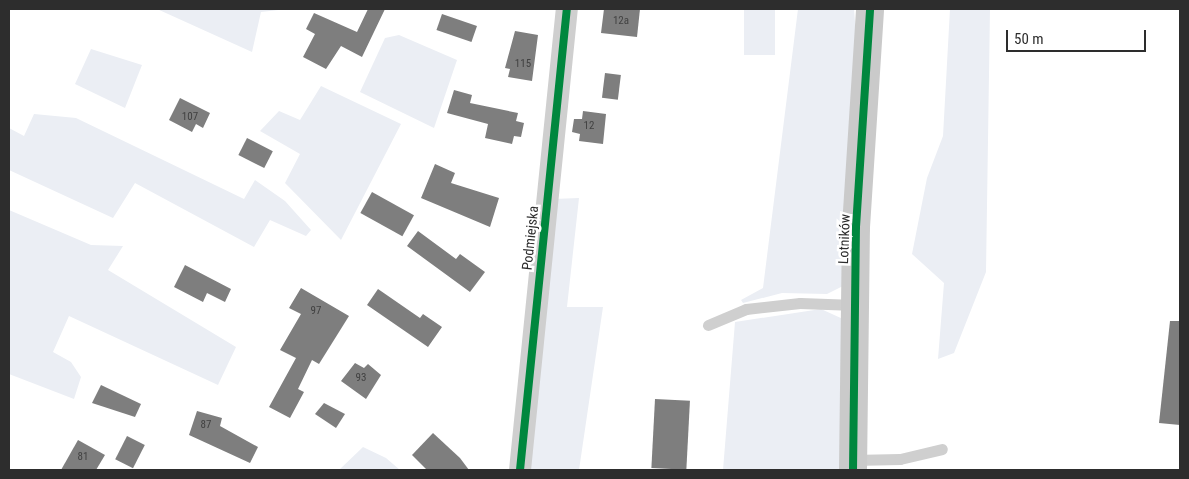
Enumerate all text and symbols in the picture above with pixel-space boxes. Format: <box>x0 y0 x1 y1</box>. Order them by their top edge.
house number: 12a <box>613 14 629 28</box>
scale bar <box>1009 20 1149 52</box>
text: 50 m <box>1014 30 1044 48</box>
house number: 115 <box>515 57 531 71</box>
house number: 107 <box>182 110 198 124</box>
house number: 12 <box>584 119 594 133</box>
street label: Podmiejska <box>518 205 542 271</box>
street label: Lotników <box>835 214 853 264</box>
house number: 97 <box>311 304 321 318</box>
house number: 93 <box>356 371 366 385</box>
house number: 87 <box>201 418 211 432</box>
house number: 81 <box>78 450 88 464</box>

